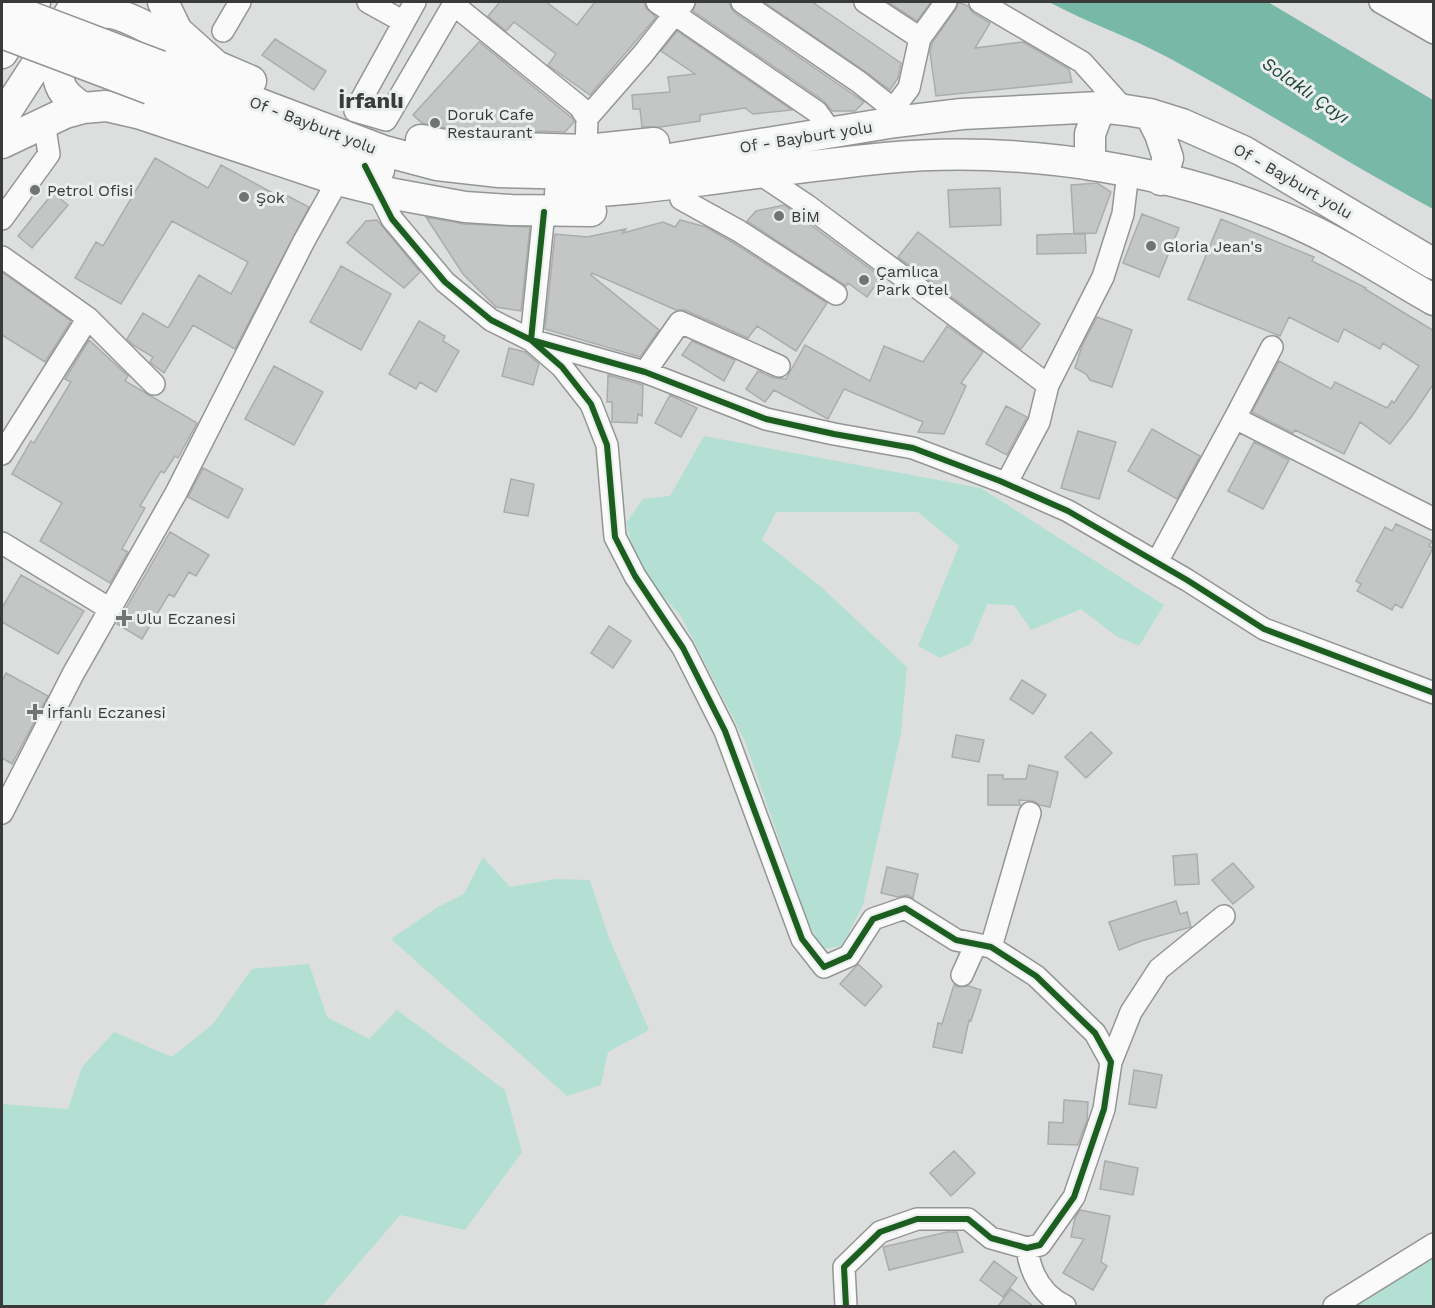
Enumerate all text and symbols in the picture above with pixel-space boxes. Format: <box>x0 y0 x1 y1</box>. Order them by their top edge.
water label: Solaklı Çayı <box>1258 52 1354 128</box>
district label: İrfanlı <box>338 88 404 113</box>
street label: Of - Bayburt yolu <box>247 92 379 158</box>
place label: Doruk Cafe Restaurant <box>447 105 534 142</box>
marker: Doruk Cafe Restaurant <box>428 116 442 130</box>
street label: Of - Bayburt yolu <box>738 117 874 157</box>
street label: Of - Bayburt yolu <box>1230 139 1356 223</box>
place label: Petrol Ofisi <box>47 181 133 200</box>
marker: Petrol Ofisi <box>28 183 42 197</box>
place label: Şok <box>256 188 285 207</box>
marker: Şok <box>237 190 251 204</box>
place label: BİM <box>791 207 820 226</box>
marker: BİM <box>772 209 786 223</box>
place label: Gloria Jean's <box>1163 237 1262 256</box>
marker: Gloria Jean's <box>1144 239 1158 253</box>
place label: Çamlıca Park Otel <box>876 262 948 299</box>
marker: Çamlıca Park Otel <box>857 273 871 287</box>
place label: Ulu Eczanesi <box>136 609 236 628</box>
marker: Ulu Eczanesi <box>117 611 131 625</box>
place label: İrfanlı Eczanesi <box>47 703 166 722</box>
marker: İrfanlı Eczanesi <box>28 705 42 719</box>

